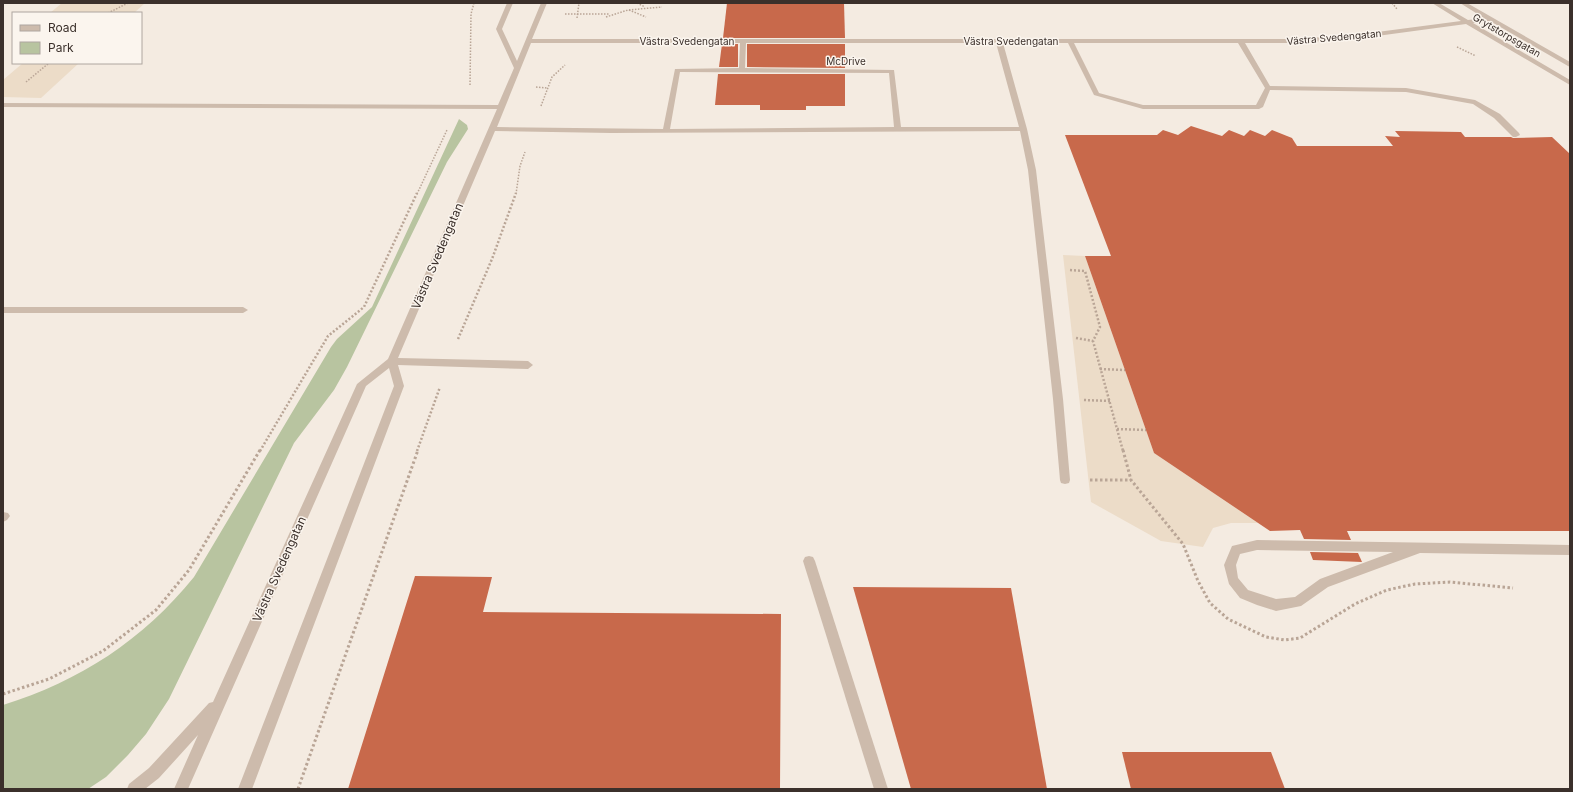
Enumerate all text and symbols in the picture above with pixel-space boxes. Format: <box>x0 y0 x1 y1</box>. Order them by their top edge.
street label: Grytstorpsgatan <box>1471 11 1543 59</box>
legend <box>12 12 142 64</box>
text: Road <box>48 20 77 35</box>
street label: Västra Svedengatan <box>1286 27 1382 47</box>
street label: Västra Svedengatan <box>640 35 735 47</box>
street label: Västra Svedengatan <box>964 35 1059 47</box>
text: Park <box>48 40 74 55</box>
street label: McDrive <box>826 55 866 67</box>
street label: Västra Svedengatan <box>408 201 466 311</box>
street label: Västra Svedengatan <box>249 514 309 624</box>

